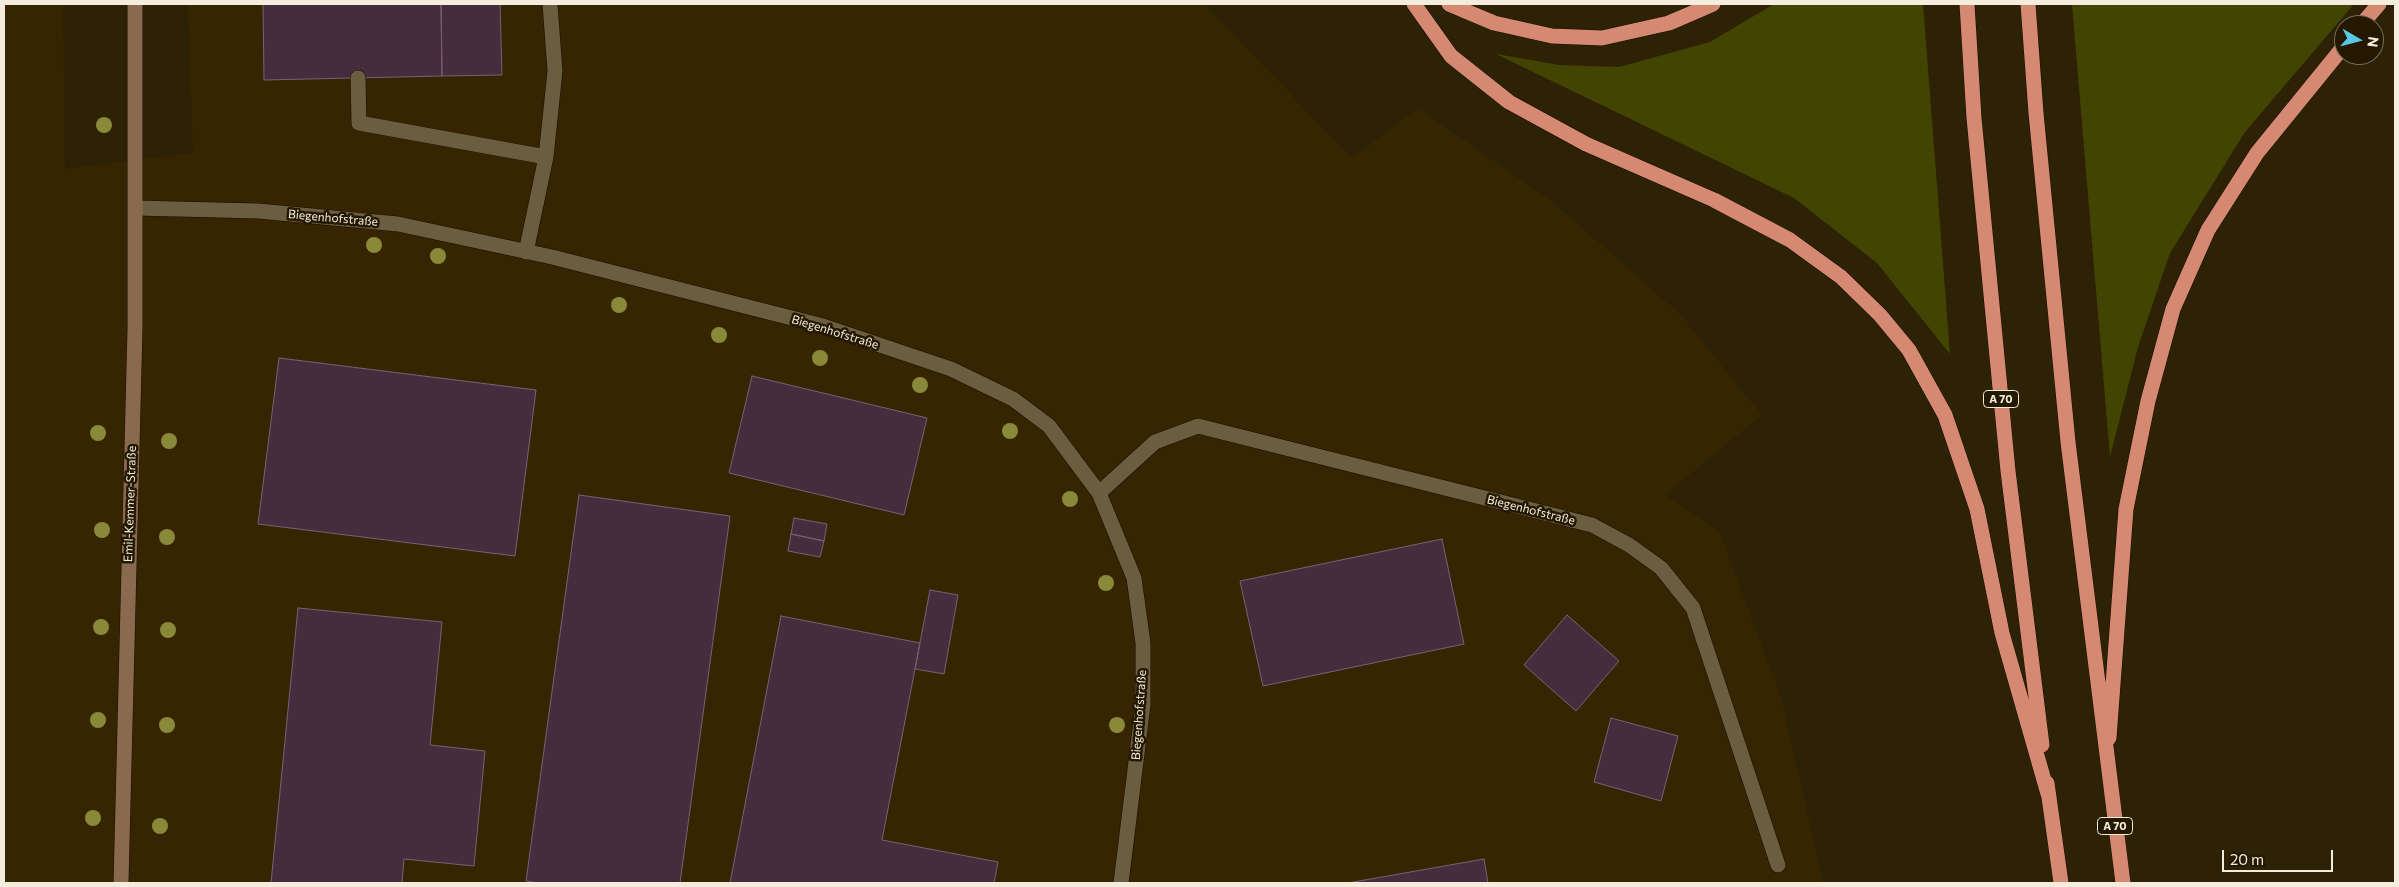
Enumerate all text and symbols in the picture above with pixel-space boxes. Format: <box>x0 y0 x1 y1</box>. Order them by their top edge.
north arrow <box>2334 15 2384 65</box>
text: N <box>2364 36 2383 48</box>
street label: Biegenhofstraße <box>287 207 379 229</box>
street label: Biegenhofstraße <box>790 312 880 352</box>
road number: A 70 <box>1984 390 2018 408</box>
street label: Emil-Kemmer-Straße <box>121 446 139 562</box>
street label: Biegenhofstraße <box>1486 492 1576 528</box>
street label: Biegenhofstraße <box>1129 670 1149 760</box>
road number: A 70 <box>2098 818 2132 834</box>
scale bar <box>2224 840 2335 872</box>
text: 20 m <box>2230 850 2264 868</box>

